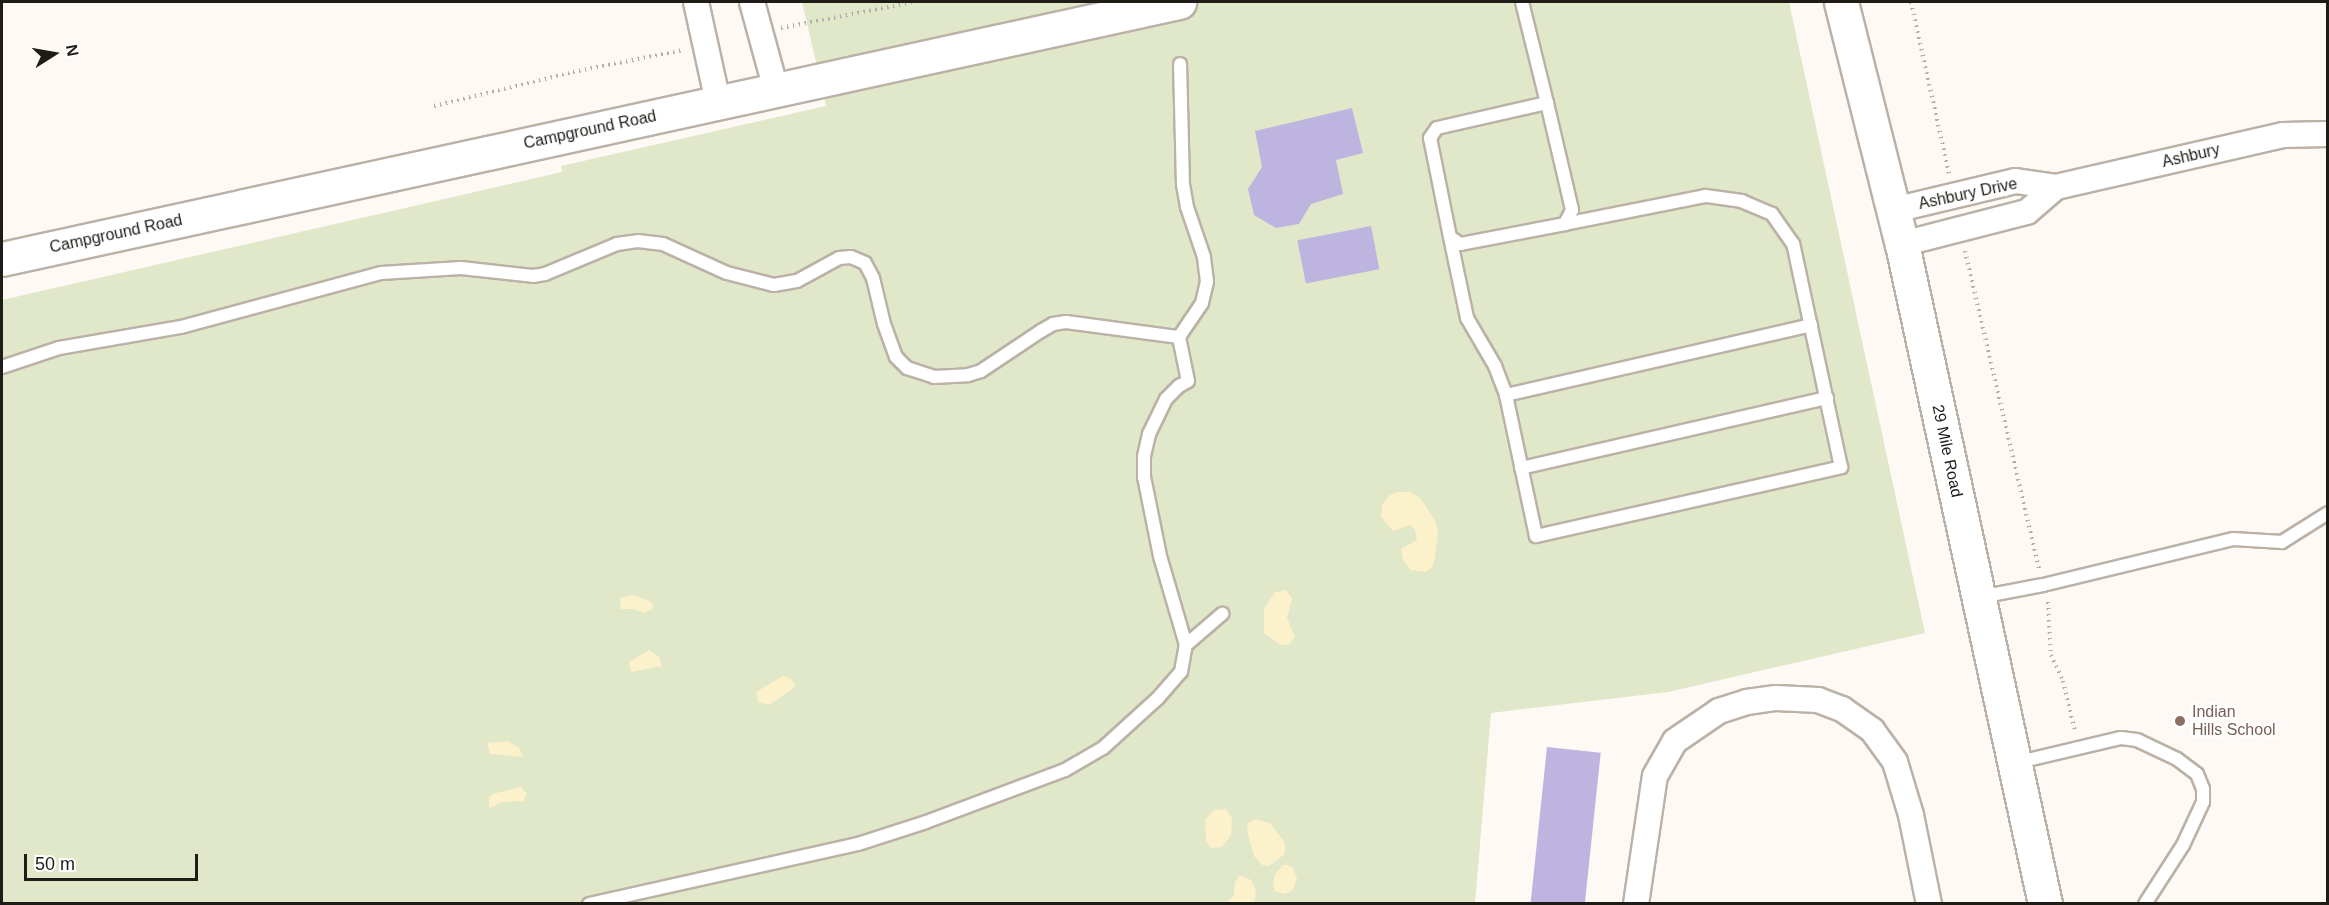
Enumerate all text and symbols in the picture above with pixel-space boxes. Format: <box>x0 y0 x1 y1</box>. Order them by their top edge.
north arrow <box>24 24 84 84</box>
text: N <box>63 43 82 58</box>
street label: Campground Road <box>522 107 658 153</box>
street label: Ashbury <box>2160 140 2222 172</box>
street label: Ashbury Drive <box>1917 174 2019 214</box>
street label: Campground Road <box>48 211 184 257</box>
street label: 29 Mile Road <box>1928 403 1966 499</box>
place label: Indian Hills School <box>2192 702 2276 740</box>
marker: Indian Hills School <box>2173 714 2187 728</box>
scale bar <box>27 842 201 880</box>
text: 50 m <box>35 854 75 874</box>

